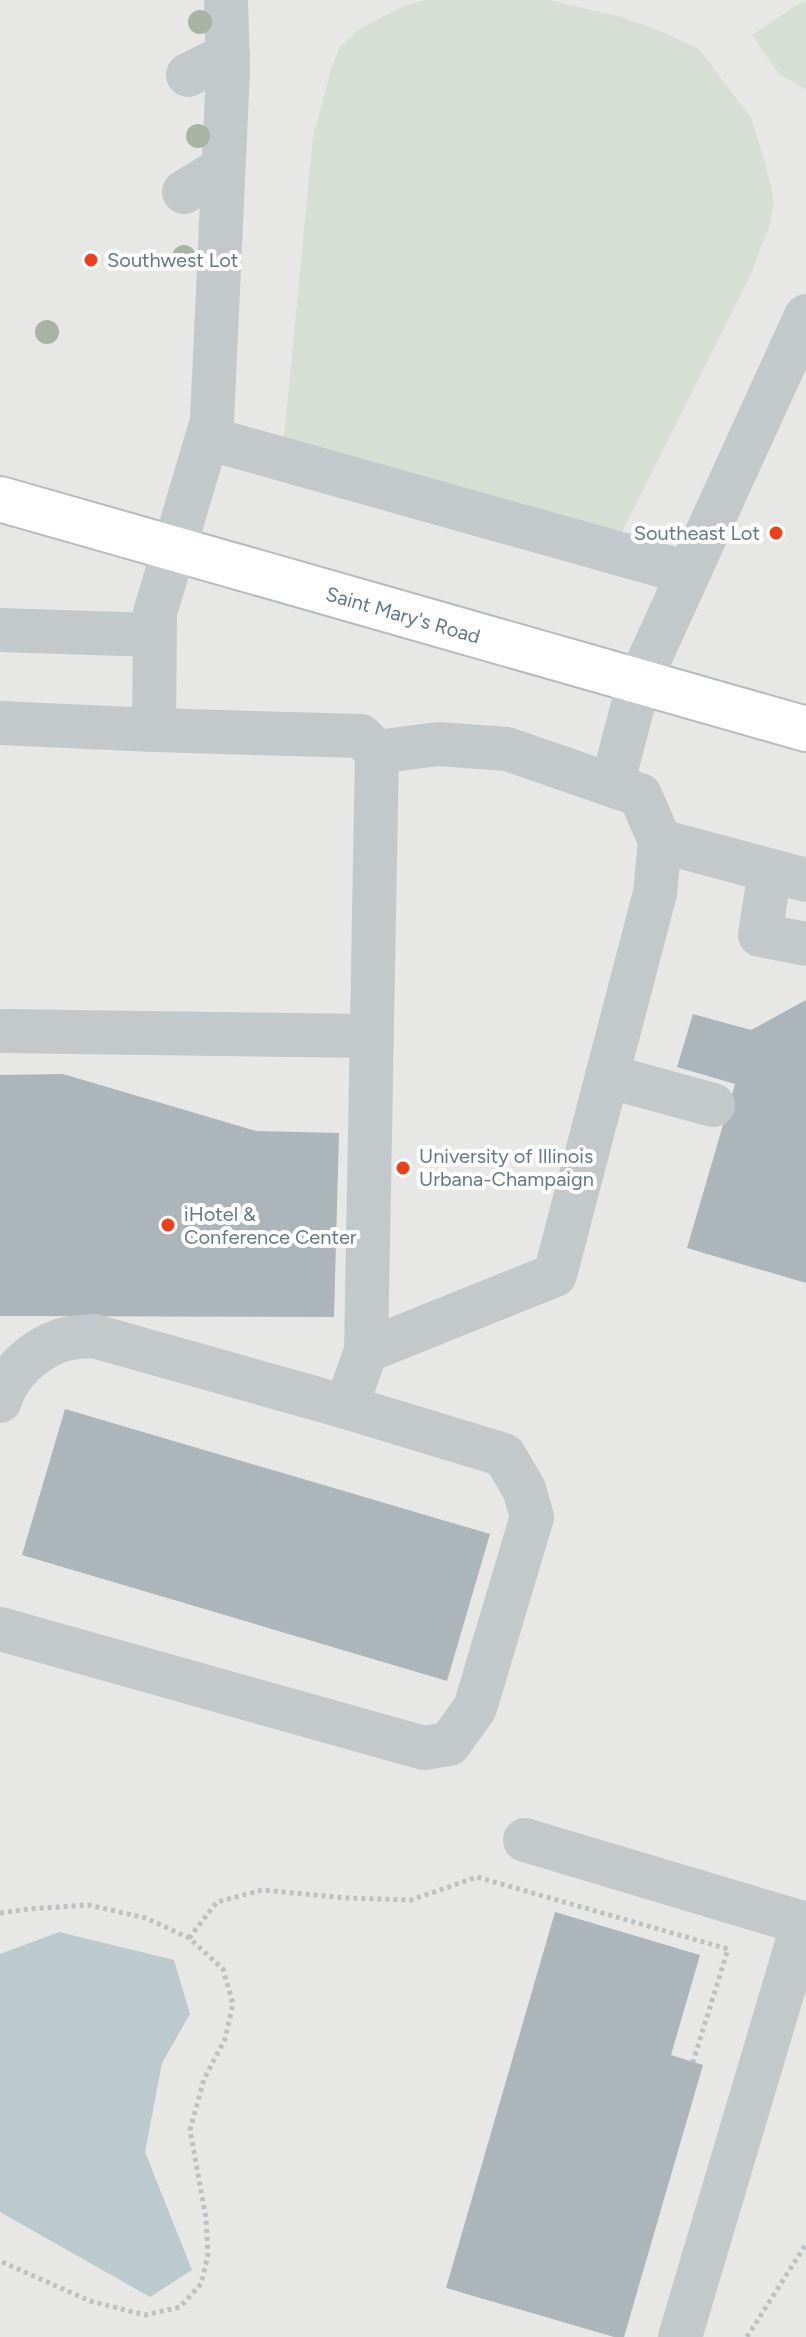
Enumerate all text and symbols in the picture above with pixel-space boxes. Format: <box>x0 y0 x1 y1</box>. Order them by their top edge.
place label: Southwest Lot <box>107 248 238 272</box>
marker: Southwest Lot <box>82 251 100 269</box>
place label: Southeast Lot <box>634 521 760 545</box>
marker: Southeast Lot <box>767 524 785 542</box>
street label: Saint Mary's Road <box>323 581 483 649</box>
place label: University of Illinois Urbana-Champaign <box>419 1144 594 1191</box>
marker: University of Illinois Urbana-Champaign <box>394 1159 412 1177</box>
place label: iHotel & Conference Center <box>184 1202 357 1249</box>
marker: iHotel & Conference Center <box>159 1216 177 1234</box>

